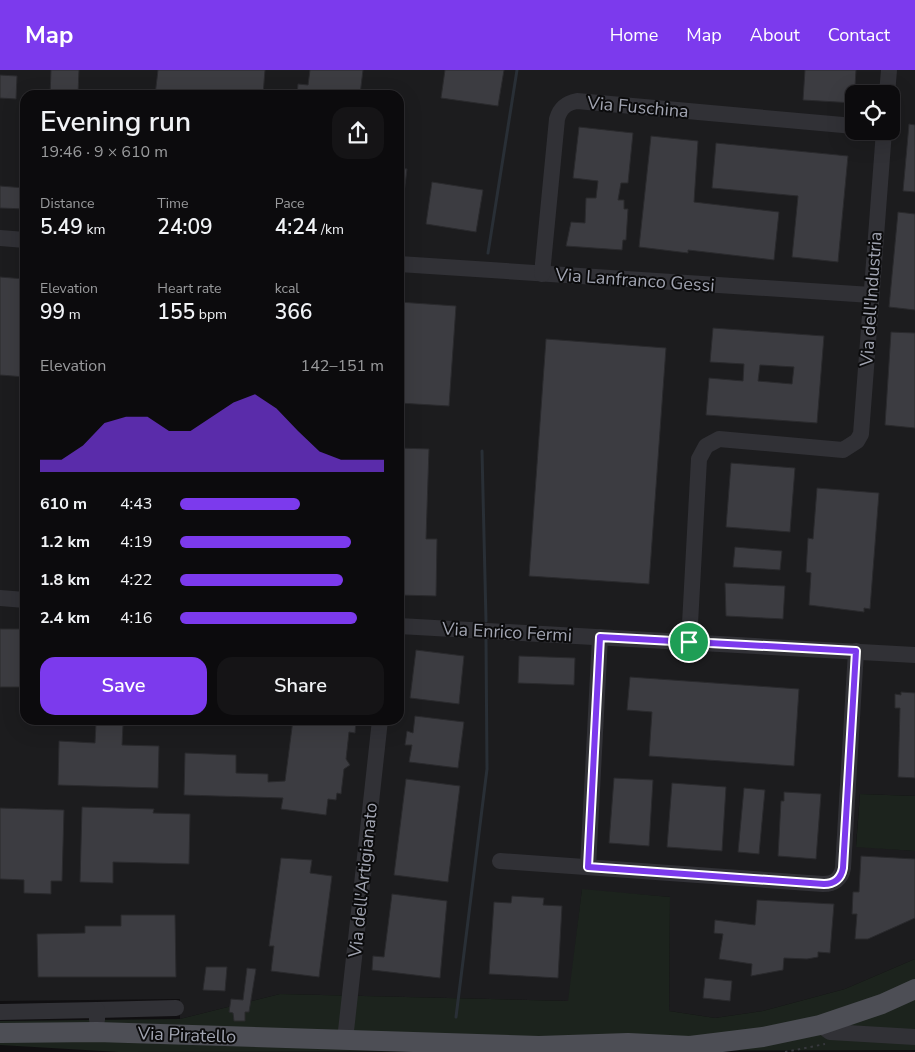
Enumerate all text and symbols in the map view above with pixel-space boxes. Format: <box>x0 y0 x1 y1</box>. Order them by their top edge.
text: Map <box>25 19 73 51</box>
text: Home <box>610 23 658 47</box>
text: Map <box>686 23 722 47</box>
text: About <box>750 23 800 47</box>
text: Contact <box>828 23 890 47</box>
map controls <box>845 85 900 140</box>
button: locate <box>845 85 900 140</box>
street label: Via Fuschina <box>585 91 690 123</box>
text: Evening run <box>40 103 191 141</box>
button: share <box>332 107 384 159</box>
text: 19:46 · 9 × 610 m <box>40 141 168 163</box>
text: Distance <box>40 194 94 213</box>
text: Time <box>157 194 188 213</box>
text: Pace <box>275 194 304 213</box>
text: 5.49 <box>40 213 83 241</box>
text: 24:09 <box>157 213 213 241</box>
text: 4:24 <box>275 213 317 241</box>
text: km <box>83 220 105 239</box>
text: /km <box>317 220 344 239</box>
street label: Via dell'Industria <box>854 231 888 368</box>
street label: Via Lanfranco Gessi <box>554 262 715 298</box>
text: Elevation <box>40 279 98 298</box>
text: Heart rate <box>157 279 221 298</box>
text: kcal <box>275 279 299 298</box>
text: 99 <box>40 298 65 326</box>
text: 155 <box>157 298 195 326</box>
text: 366 <box>275 298 312 326</box>
text: m <box>65 305 81 324</box>
text: bpm <box>195 305 227 324</box>
text: Elevation <box>40 355 106 377</box>
text: 142–151 m <box>301 355 384 377</box>
text: 610 m <box>40 493 87 515</box>
text: 4:43 <box>120 493 152 515</box>
text: 1.2 km <box>40 531 90 553</box>
text: 4:19 <box>120 531 152 553</box>
text: 1.8 km <box>40 569 90 591</box>
text: 4:22 <box>120 569 152 591</box>
text: 2.4 km <box>40 607 90 629</box>
text: 4:16 <box>120 607 152 629</box>
street label: Via Enrico Fermi <box>440 617 573 647</box>
pin <box>668 621 710 663</box>
icon: arrive <box>675 628 703 656</box>
button: Save <box>40 657 207 715</box>
button: Share <box>217 657 384 715</box>
street label: Via dell'Artigianato <box>343 801 383 960</box>
street label: Via Piratello <box>136 1021 237 1049</box>

